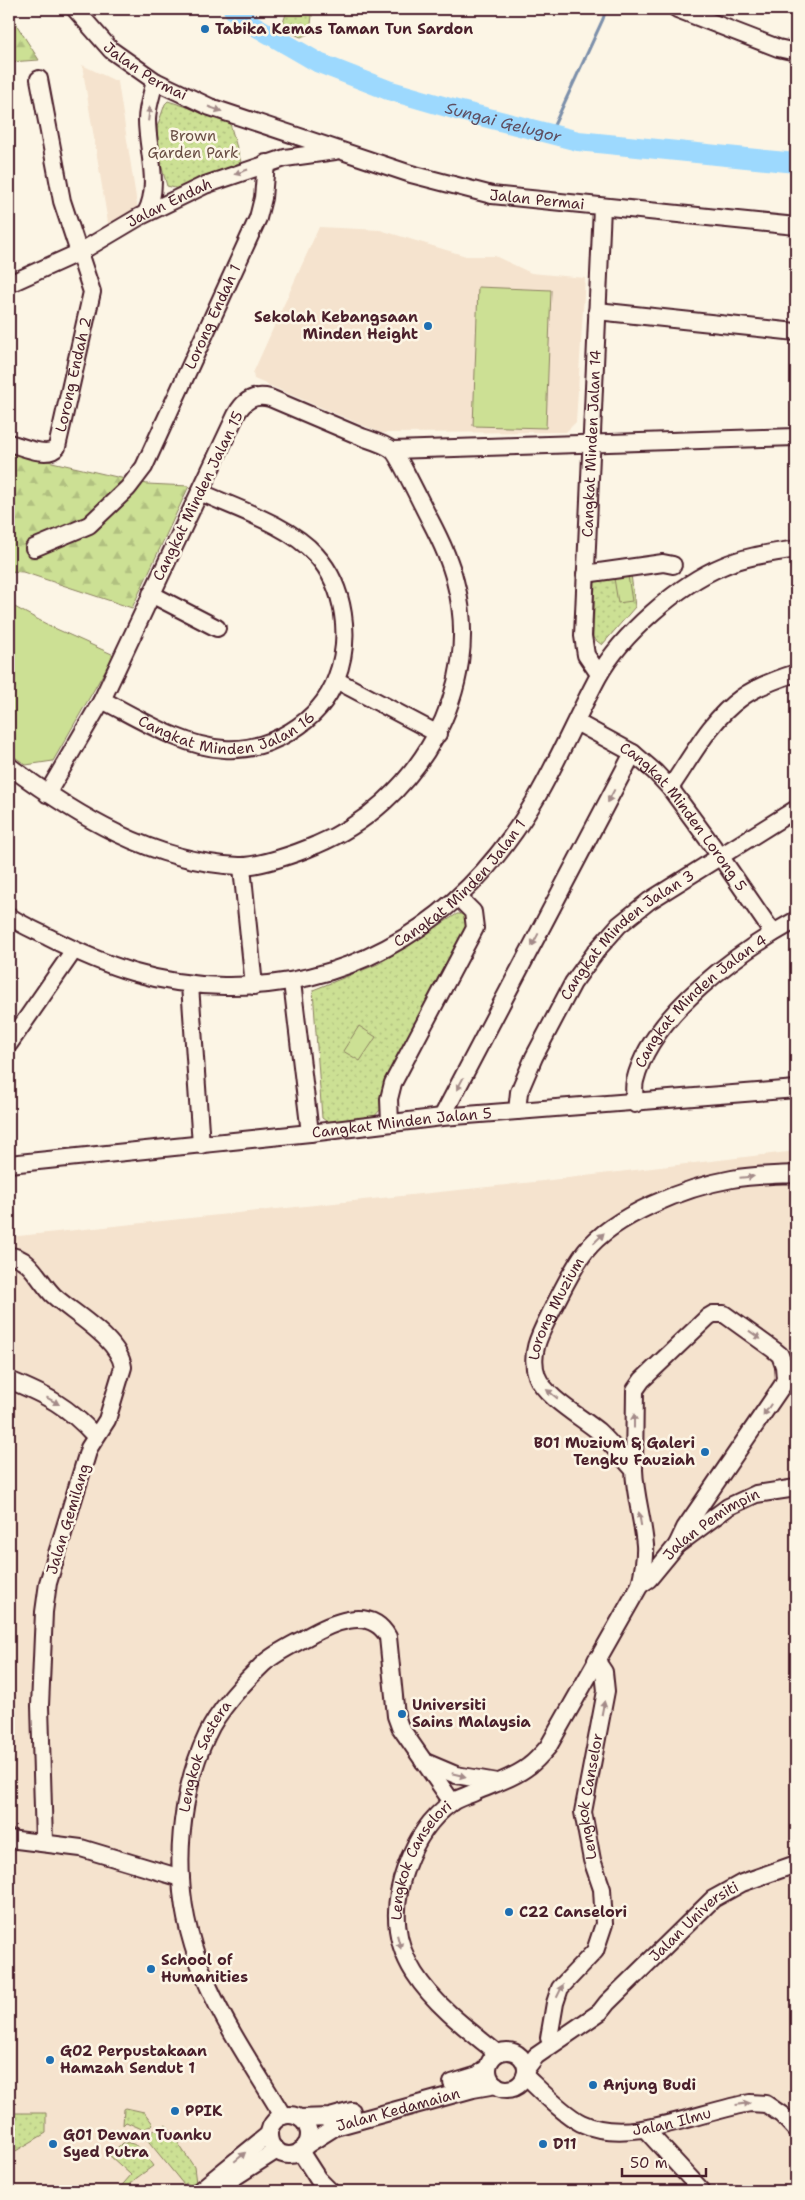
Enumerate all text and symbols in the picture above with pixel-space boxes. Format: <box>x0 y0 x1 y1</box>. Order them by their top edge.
place label: Tabika Kemas Taman Tun Sardon <box>215 19 473 39</box>
marker: Tabika Kemas Taman Tun Sardon <box>199 23 211 35</box>
street label: Jalan Permai <box>99 38 190 105</box>
water label: Sungai Gelugor <box>443 97 564 147</box>
one-way arrow <box>208 105 223 113</box>
one-way arrow <box>145 106 153 122</box>
park label: Brown Garden Park <box>147 126 239 163</box>
one-way arrow <box>233 168 248 176</box>
street label: Jalan Endah <box>123 173 214 232</box>
street label: Jalan Permai <box>488 185 586 214</box>
street label: Lorong Endah 1 <box>180 261 245 372</box>
place label: Sekolah Kebangsaan Minden Height <box>254 307 418 344</box>
street label: Lorong Endah 2 <box>51 315 96 434</box>
marker: Sekolah Kebangsaan Minden Height <box>422 320 434 332</box>
street label: Cangkat Minden Jalan 14 <box>577 349 606 538</box>
street label: Cangkat Minden Jalan 15 <box>148 408 248 584</box>
street label: Cangkat Minden Jalan 16 <box>131 700 319 724</box>
text: Cangkat Minden Jalan 16 <box>135 707 319 759</box>
street label: Cangkat Minden Lorong 5 <box>616 738 751 895</box>
one-way arrow <box>606 789 615 802</box>
street label: Cangkat Minden Jalan 1 <box>390 816 530 952</box>
street label: Cangkat Minden Jalan 3 <box>556 865 698 1003</box>
street label: Cangkat Minden Jalan 4 <box>630 930 771 1071</box>
one-way arrow <box>531 932 539 947</box>
one-way arrow <box>456 1076 464 1091</box>
street label: Cangkat Minden Jalan 5 <box>311 1103 492 1143</box>
one-way arrow <box>739 1173 755 1181</box>
one-way arrow <box>593 1232 605 1244</box>
street label: Lorong Muzium <box>524 1253 589 1361</box>
one-way arrow <box>748 1330 761 1341</box>
one-way arrow <box>545 1388 558 1399</box>
one-way arrow <box>46 1396 59 1405</box>
one-way arrow <box>762 1403 772 1416</box>
one-way arrow <box>630 1413 638 1429</box>
place label: B01 Muzium & Galeri Tengku Fauziah <box>534 1433 695 1470</box>
marker: B01 Muzium & Galeri Tengku Fauziah <box>699 1446 711 1458</box>
street label: Jalan Gemilang <box>42 1461 94 1577</box>
street label: Jalan Pemimpin <box>659 1484 763 1564</box>
one-way arrow <box>636 1511 644 1527</box>
place label: Universiti Sains Malaysia <box>412 1695 532 1732</box>
street label: Lengkok Sastera <box>174 1696 236 1814</box>
one-way arrow <box>599 1701 607 1716</box>
marker: Universiti Sains Malaysia <box>396 1708 408 1720</box>
street label: Lengkok Canselor <box>573 1732 608 1862</box>
one-way arrow <box>452 1771 467 1779</box>
street label: Lengkok Canselori <box>387 1796 456 1920</box>
street label: Jalan Universiti <box>645 1877 742 1966</box>
place label: C22 Canselori <box>519 1902 627 1922</box>
marker: C22 Canselori <box>503 1906 515 1918</box>
one-way arrow <box>395 1934 403 1949</box>
place label: School of Humanities <box>161 1950 248 1987</box>
marker: School of Humanities <box>145 1963 157 1975</box>
one-way arrow <box>557 1984 565 1998</box>
place label: G02 Perpustakaan Hamzah Sendut 1 <box>60 2041 207 2078</box>
marker: G02 Perpustakaan Hamzah Sendut 1 <box>44 2054 56 2066</box>
place label: Anjung Budi <box>603 2075 696 2095</box>
marker: Anjung Budi <box>587 2079 599 2091</box>
street label: Jalan Kedamaian <box>334 2083 462 2136</box>
one-way arrow <box>735 2100 751 2108</box>
place label: PPIK <box>185 2101 223 2121</box>
street label: Jalan Ilmu <box>631 2103 714 2140</box>
marker: PPIK <box>169 2105 181 2117</box>
place label: G01 Dewan Tuanku Syed Putra <box>63 2125 212 2162</box>
place label: D11 <box>553 2134 577 2154</box>
marker: G01 Dewan Tuanku Syed Putra <box>47 2138 59 2150</box>
marker: D11 <box>537 2138 549 2150</box>
scale bar <box>622 2145 706 2177</box>
one-way arrow <box>234 2152 247 2163</box>
text: 50 m <box>630 2153 668 2173</box>

